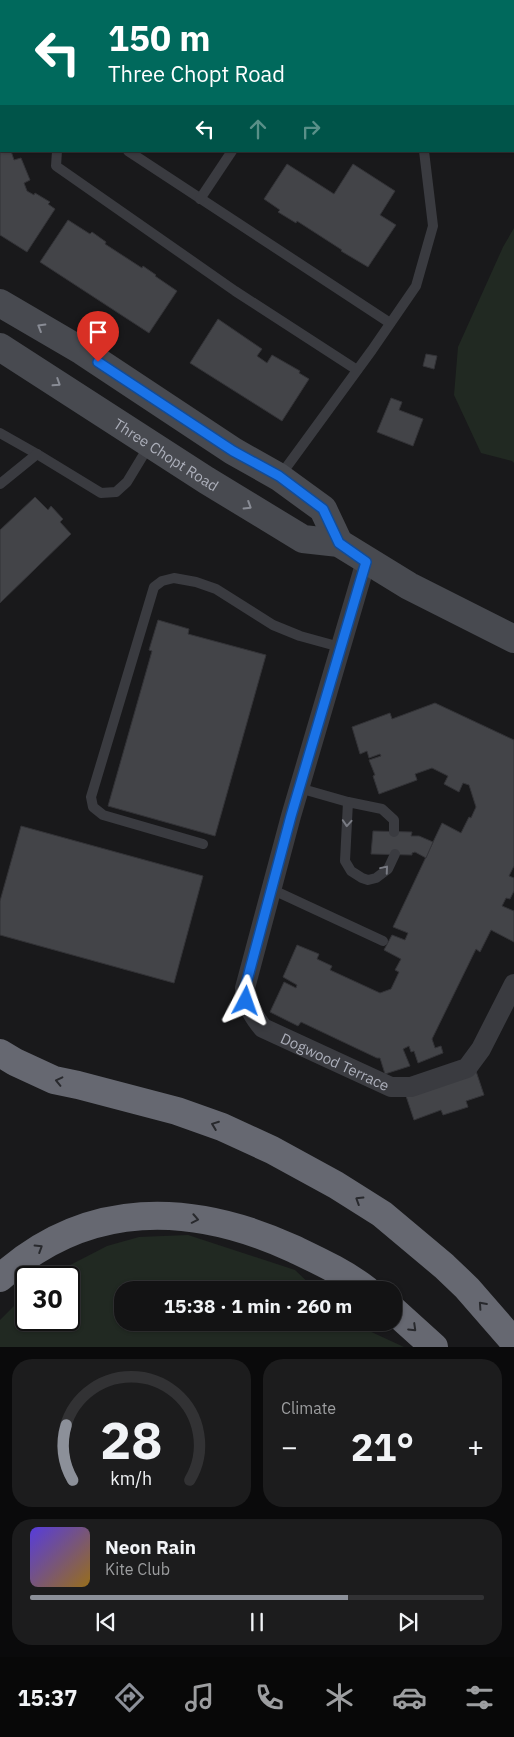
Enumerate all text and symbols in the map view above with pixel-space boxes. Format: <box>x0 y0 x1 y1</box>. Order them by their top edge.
text: 150 m <box>108 15 211 61</box>
icon: left <box>25 20 90 85</box>
text: Three Chopt Road <box>108 59 285 88</box>
icon: left <box>191 115 219 143</box>
icon: ahead <box>244 115 272 143</box>
icon: right <box>297 115 325 143</box>
pin <box>77 311 119 362</box>
icon: arrive <box>84 318 112 346</box>
one-way arrow <box>38 323 47 333</box>
one-way arrow <box>51 377 61 386</box>
street label: Three Chopt Road <box>110 414 222 495</box>
one-way arrow <box>242 500 251 510</box>
one-way arrow <box>342 820 353 828</box>
one-way arrow <box>380 866 388 875</box>
position arrow <box>219 974 271 1026</box>
street label: Dogwood Terrace <box>278 1028 393 1095</box>
one-way arrow <box>55 1076 63 1087</box>
one-way arrow <box>211 1121 220 1131</box>
one-way arrow <box>356 1196 365 1206</box>
one-way arrow <box>190 1213 199 1223</box>
one-way arrow <box>33 1245 42 1255</box>
speed limit sign: 30 <box>15 1266 80 1331</box>
text: 15:38 · 1 min · 260 m <box>164 1294 352 1318</box>
one-way arrow <box>479 1302 488 1311</box>
one-way arrow <box>408 1322 417 1331</box>
text: Climate <box>281 1398 336 1418</box>
text: 28 <box>100 1406 163 1473</box>
text: 21° <box>351 1422 414 1471</box>
text: − <box>281 1428 298 1465</box>
text: + <box>467 1428 484 1465</box>
text: km/h <box>111 1467 153 1490</box>
text: Neon Rain <box>105 1535 196 1559</box>
text: Kite Club <box>105 1559 170 1579</box>
icon: previous <box>92 1608 120 1636</box>
icon: pause <box>243 1608 271 1636</box>
icon: next <box>394 1608 422 1636</box>
icon: directions <box>112 1680 147 1715</box>
icon: music <box>182 1680 217 1715</box>
icon: phone <box>252 1680 287 1715</box>
icon: climate <box>322 1680 357 1715</box>
icon: car <box>392 1680 427 1715</box>
icon: filters <box>462 1680 497 1715</box>
text: 15:37 <box>17 1683 77 1712</box>

